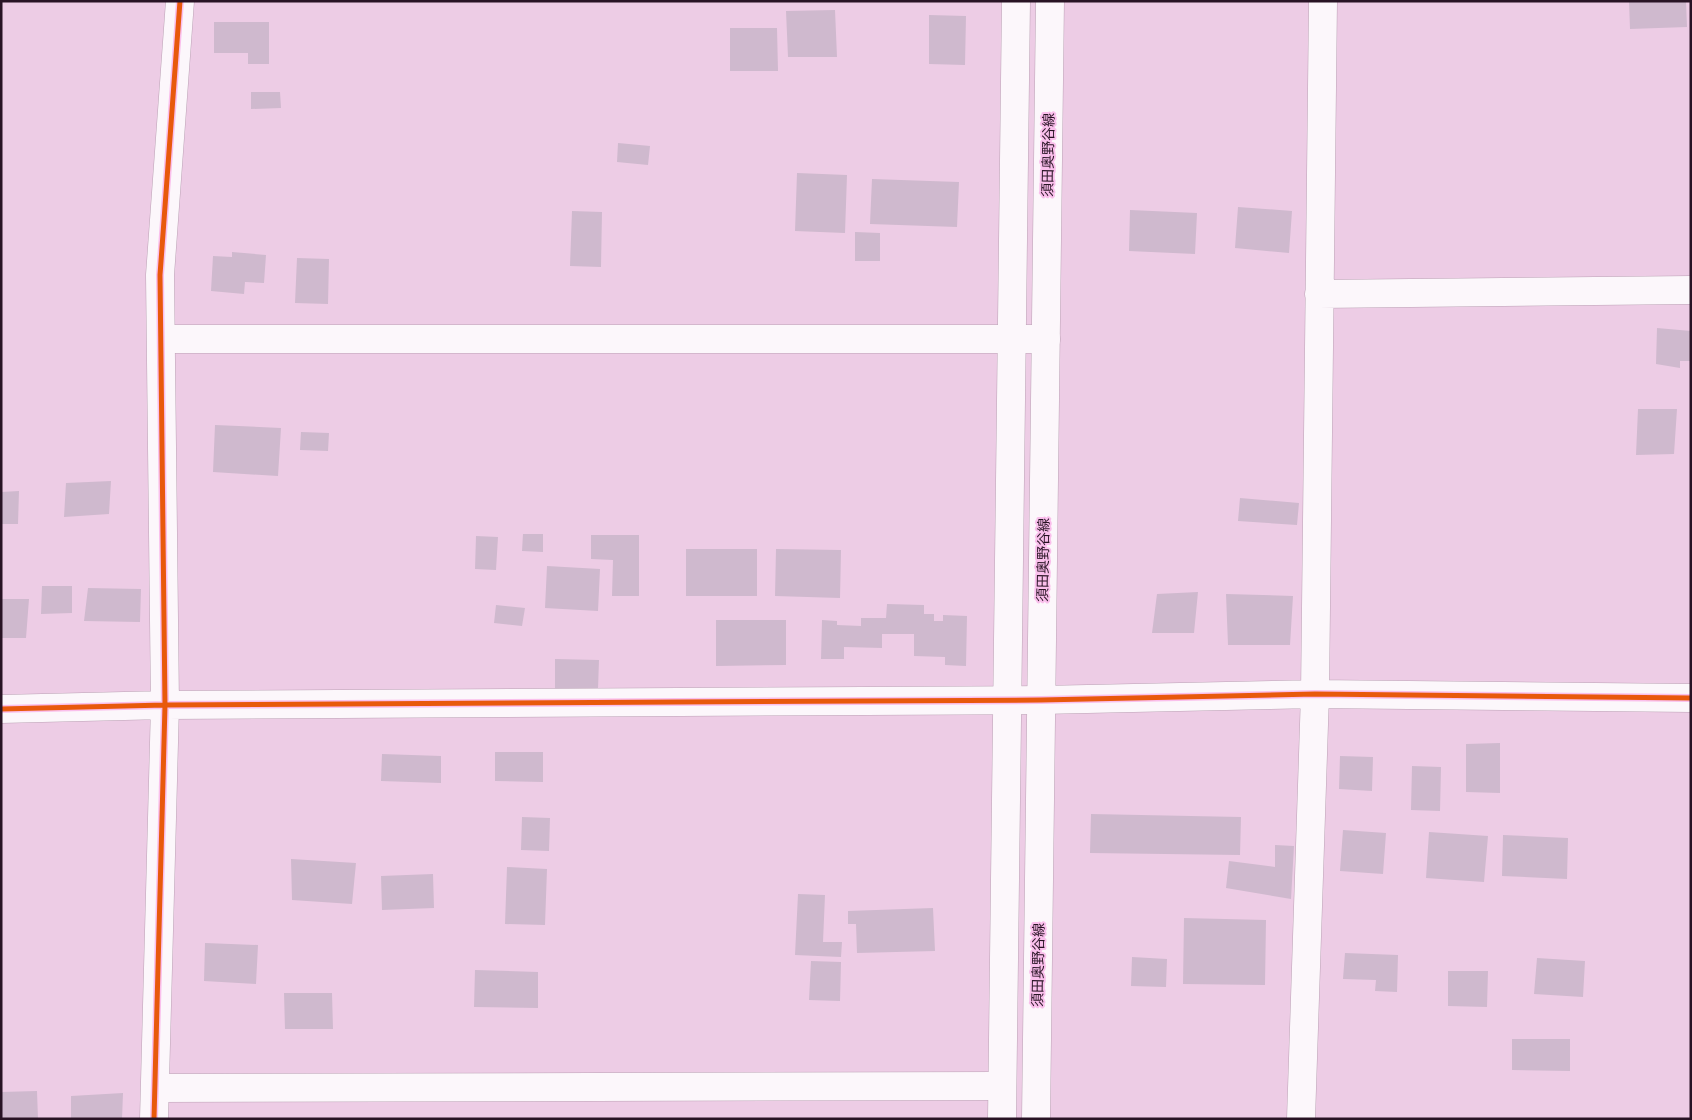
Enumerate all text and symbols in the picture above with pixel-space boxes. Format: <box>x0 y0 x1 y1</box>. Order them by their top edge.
street label: 須田奥野谷線 <box>1039 113 1057 197</box>
street label: 須田奥野谷線 <box>1034 518 1052 602</box>
street label: 須田奥野谷線 <box>1029 923 1047 1007</box>

